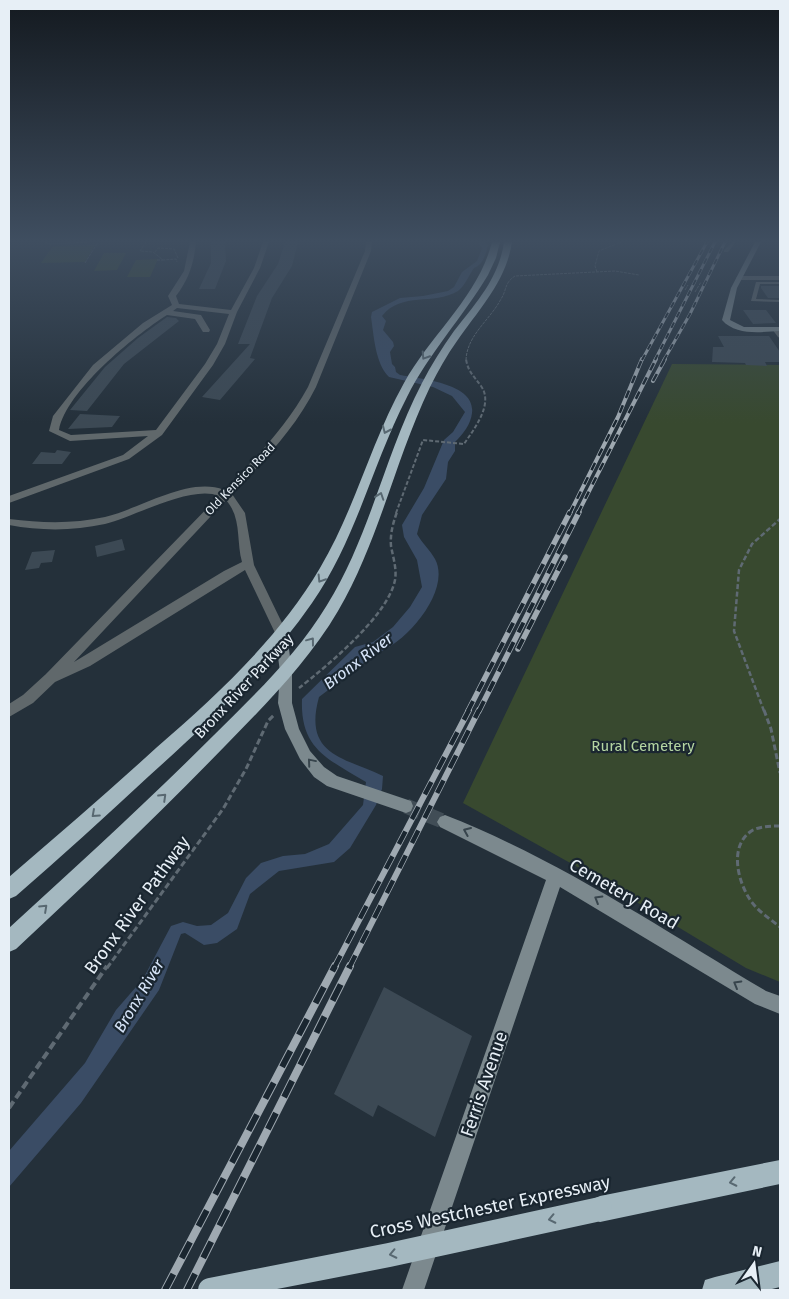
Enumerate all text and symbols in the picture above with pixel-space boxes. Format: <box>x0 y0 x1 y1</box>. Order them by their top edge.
one-way arrow <box>422 351 432 360</box>
one-way arrow <box>381 425 392 434</box>
street label: Old Kensico Road <box>202 440 278 518</box>
one-way arrow <box>374 492 384 500</box>
one-way arrow <box>317 574 327 583</box>
water label: Bronx River <box>320 628 397 693</box>
street label: Bronx River Parkway <box>191 629 298 742</box>
one-way arrow <box>305 638 313 647</box>
park label: Rural Cemetery <box>591 737 695 755</box>
one-way arrow <box>308 759 316 768</box>
one-way arrow <box>157 794 166 803</box>
one-way arrow <box>92 808 101 817</box>
one-way arrow <box>463 827 472 837</box>
street label: Bronx River Pathway <box>79 831 195 978</box>
street label: Cemetery Road <box>565 854 683 934</box>
one-way arrow <box>594 896 603 906</box>
one-way arrow <box>39 905 48 914</box>
water label: Bronx River <box>110 955 169 1036</box>
one-way arrow <box>733 980 742 990</box>
street label: Ferris Avenue <box>456 1028 512 1140</box>
street label: Cross Westchester Expressway <box>368 1171 612 1243</box>
one-way arrow <box>728 1176 737 1186</box>
one-way arrow <box>548 1214 557 1224</box>
north arrow <box>729 1239 779 1289</box>
text: N <box>750 1242 764 1261</box>
one-way arrow <box>389 1248 398 1259</box>

